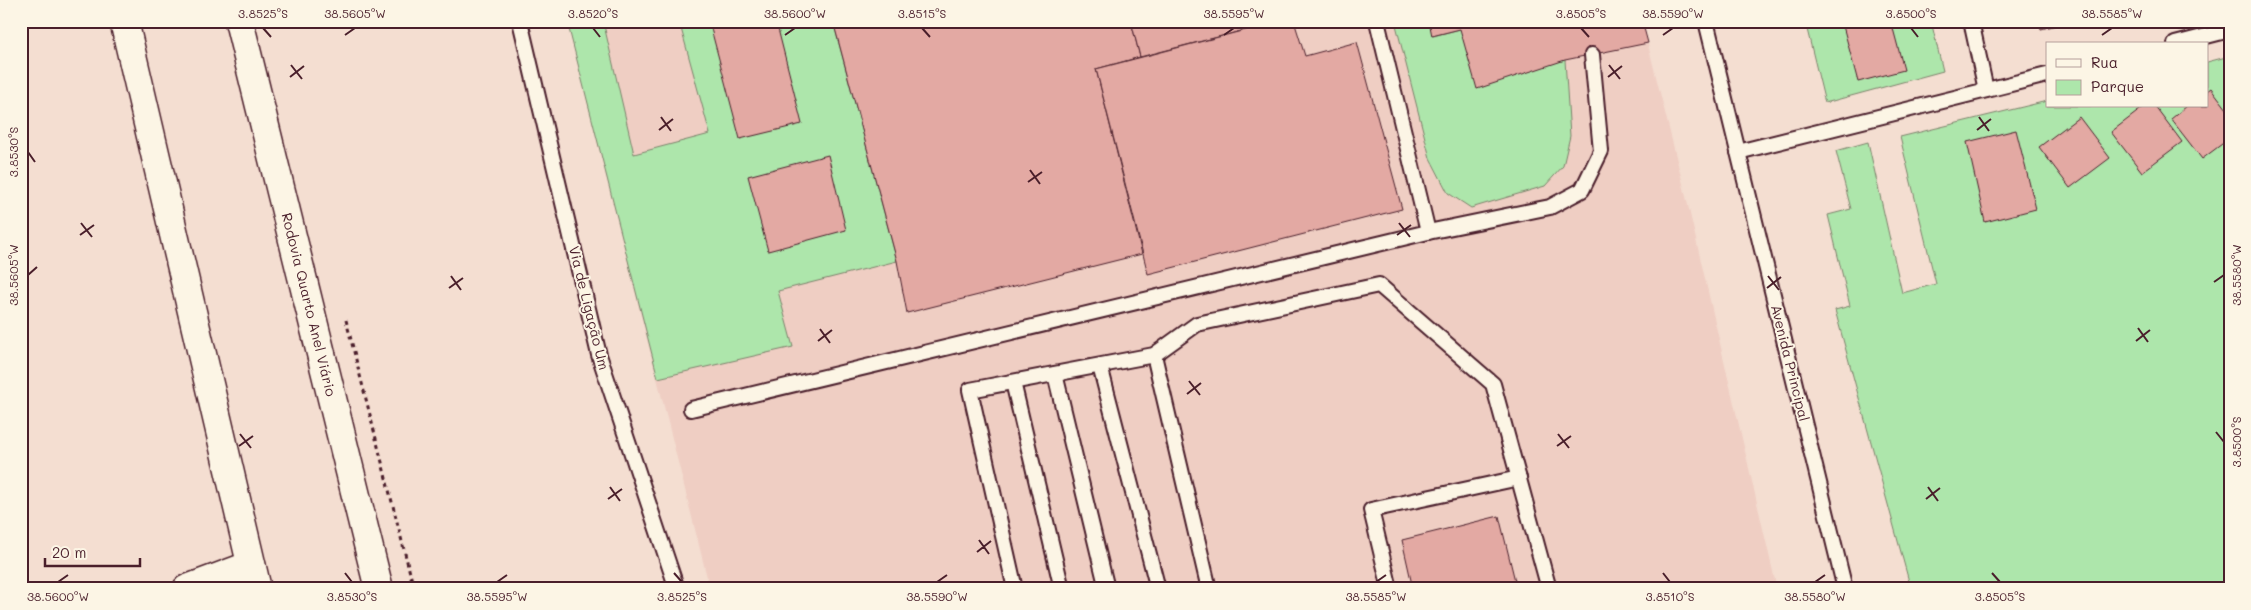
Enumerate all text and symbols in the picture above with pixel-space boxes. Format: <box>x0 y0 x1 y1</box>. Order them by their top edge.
text: 3.8525°S <box>238 5 288 21</box>
text: 38.5605°W <box>324 5 386 21</box>
text: 3.8520°S <box>568 5 618 21</box>
text: 38.5600°W <box>764 5 826 21</box>
text: 3.8515°S <box>898 5 947 21</box>
text: 38.5595°W <box>1203 5 1265 21</box>
text: 3.8505°S <box>1556 5 1607 21</box>
text: 38.5590°W <box>1642 5 1704 21</box>
text: 3.8500°S <box>1885 5 1937 21</box>
text: 38.5585°W <box>2081 5 2143 21</box>
legend <box>2046 42 2208 108</box>
text: Rua <box>2091 52 2118 72</box>
text: Parque <box>2091 76 2144 96</box>
text: 3.8530°S <box>5 126 21 177</box>
street label: Rodovia Quarto Anel Viário <box>278 211 341 398</box>
text: 38.5605°W <box>5 244 21 306</box>
street label: Via de Ligação Um <box>565 244 614 372</box>
text: 38.5580°W <box>2228 244 2244 306</box>
street label: Avenida Principal <box>1767 303 1814 423</box>
text: 3.8500°S <box>2228 416 2244 468</box>
scale bar <box>45 535 140 567</box>
text: 20 m <box>52 542 86 562</box>
text: 38.5600°W <box>27 588 89 604</box>
text: 3.8530°S <box>327 588 378 604</box>
text: 38.5595°W <box>466 588 528 604</box>
text: 3.8525°S <box>657 588 707 604</box>
text: 38.5590°W <box>906 588 968 604</box>
text: 38.5585°W <box>1345 588 1407 604</box>
text: 3.8510°S <box>1646 588 1695 604</box>
text: 38.5580°W <box>1784 588 1846 604</box>
text: 3.8505°S <box>1975 588 2026 604</box>

